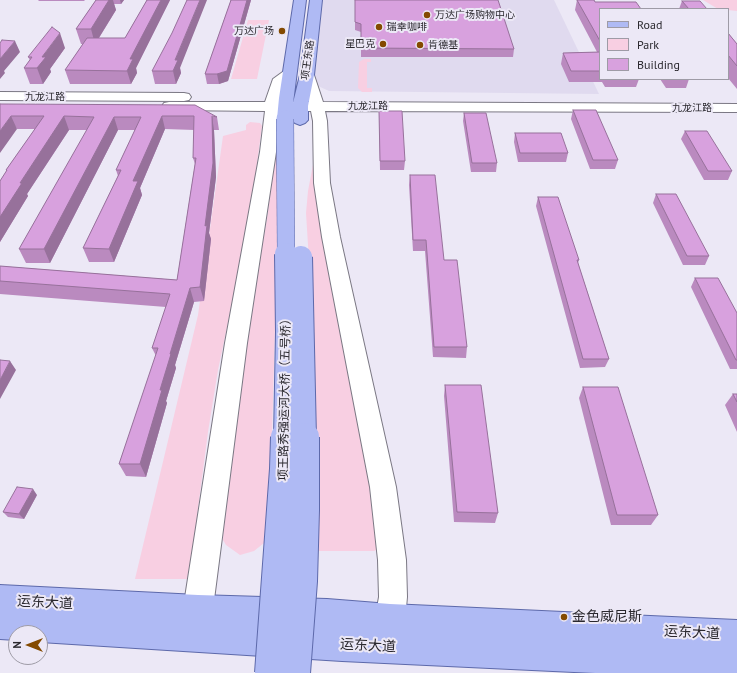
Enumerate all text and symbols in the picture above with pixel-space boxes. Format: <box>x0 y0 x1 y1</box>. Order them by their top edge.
legend <box>599 8 729 80</box>
place label: 万达广场购物中心 <box>435 9 515 21</box>
marker: 万达广场购物中心 <box>422 10 432 20</box>
text: Road <box>637 17 662 32</box>
place label: 瑞幸咖啡 <box>387 21 427 33</box>
marker: 瑞幸咖啡 <box>374 22 384 32</box>
place label: 万达广场 <box>234 25 274 37</box>
marker: 万达广场 <box>277 26 287 36</box>
text: Park <box>637 37 659 52</box>
place label: 星巴克 <box>345 38 375 50</box>
street label: 项王东路 <box>299 39 317 81</box>
marker: 星巴克 <box>378 39 388 49</box>
place label: 肯德基 <box>428 39 458 51</box>
marker: 肯德基 <box>415 40 425 50</box>
text: Building <box>637 57 680 72</box>
street label: 九龙江路 <box>25 91 65 103</box>
street label: 九龙江路 <box>348 100 388 112</box>
street label: 九龙江路 <box>672 102 712 114</box>
street label: 项王路秀强运河大桥（五号桥） <box>276 313 294 481</box>
street label: 运东大道 <box>17 593 73 613</box>
place label: 金色威尼斯 <box>572 609 642 625</box>
marker: 金色威尼斯 <box>559 612 569 622</box>
street label: 运东大道 <box>664 623 720 643</box>
north arrow <box>8 625 48 665</box>
street label: 运东大道 <box>340 636 396 656</box>
text: N <box>10 641 24 649</box>

